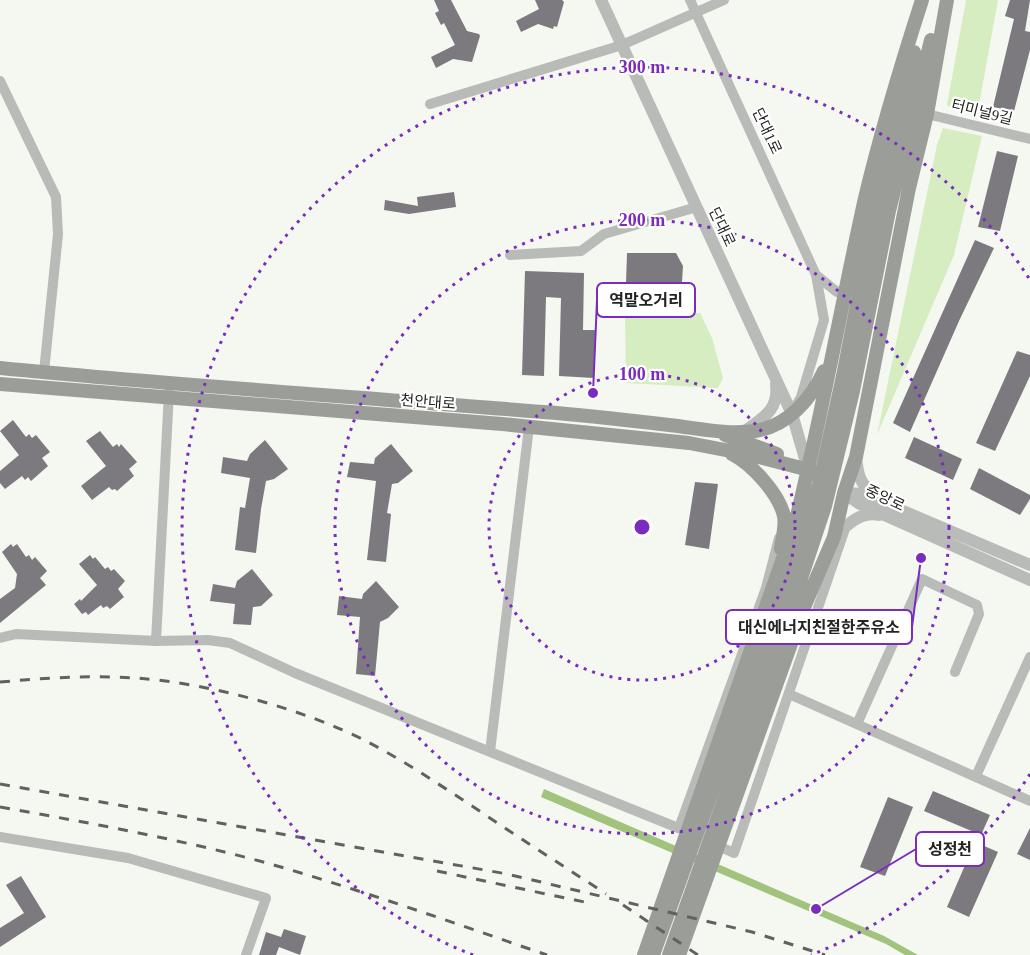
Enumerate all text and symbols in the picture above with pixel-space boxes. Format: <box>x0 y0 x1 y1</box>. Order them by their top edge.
text: 300 m <box>619 57 665 77</box>
street label: 터미널9길 <box>950 97 1014 127</box>
street label: 단대1로 <box>749 105 785 157</box>
street label: 단대로 <box>706 205 738 249</box>
text: 200 m <box>619 210 665 230</box>
callout: 역말오거리 <box>597 283 695 317</box>
text: 역말오거리 <box>609 292 683 309</box>
text: 100 m <box>619 364 665 384</box>
street label: 천안대로 <box>400 391 456 412</box>
street label: 중앙로 <box>863 482 907 514</box>
centre of rings <box>632 517 652 537</box>
callout: 대신에너지친절한주유소 <box>726 610 912 644</box>
text: 대신에너지친절한주유소 <box>738 618 900 636</box>
callout: 성정천 <box>916 832 984 866</box>
text: 성정천 <box>928 840 972 858</box>

